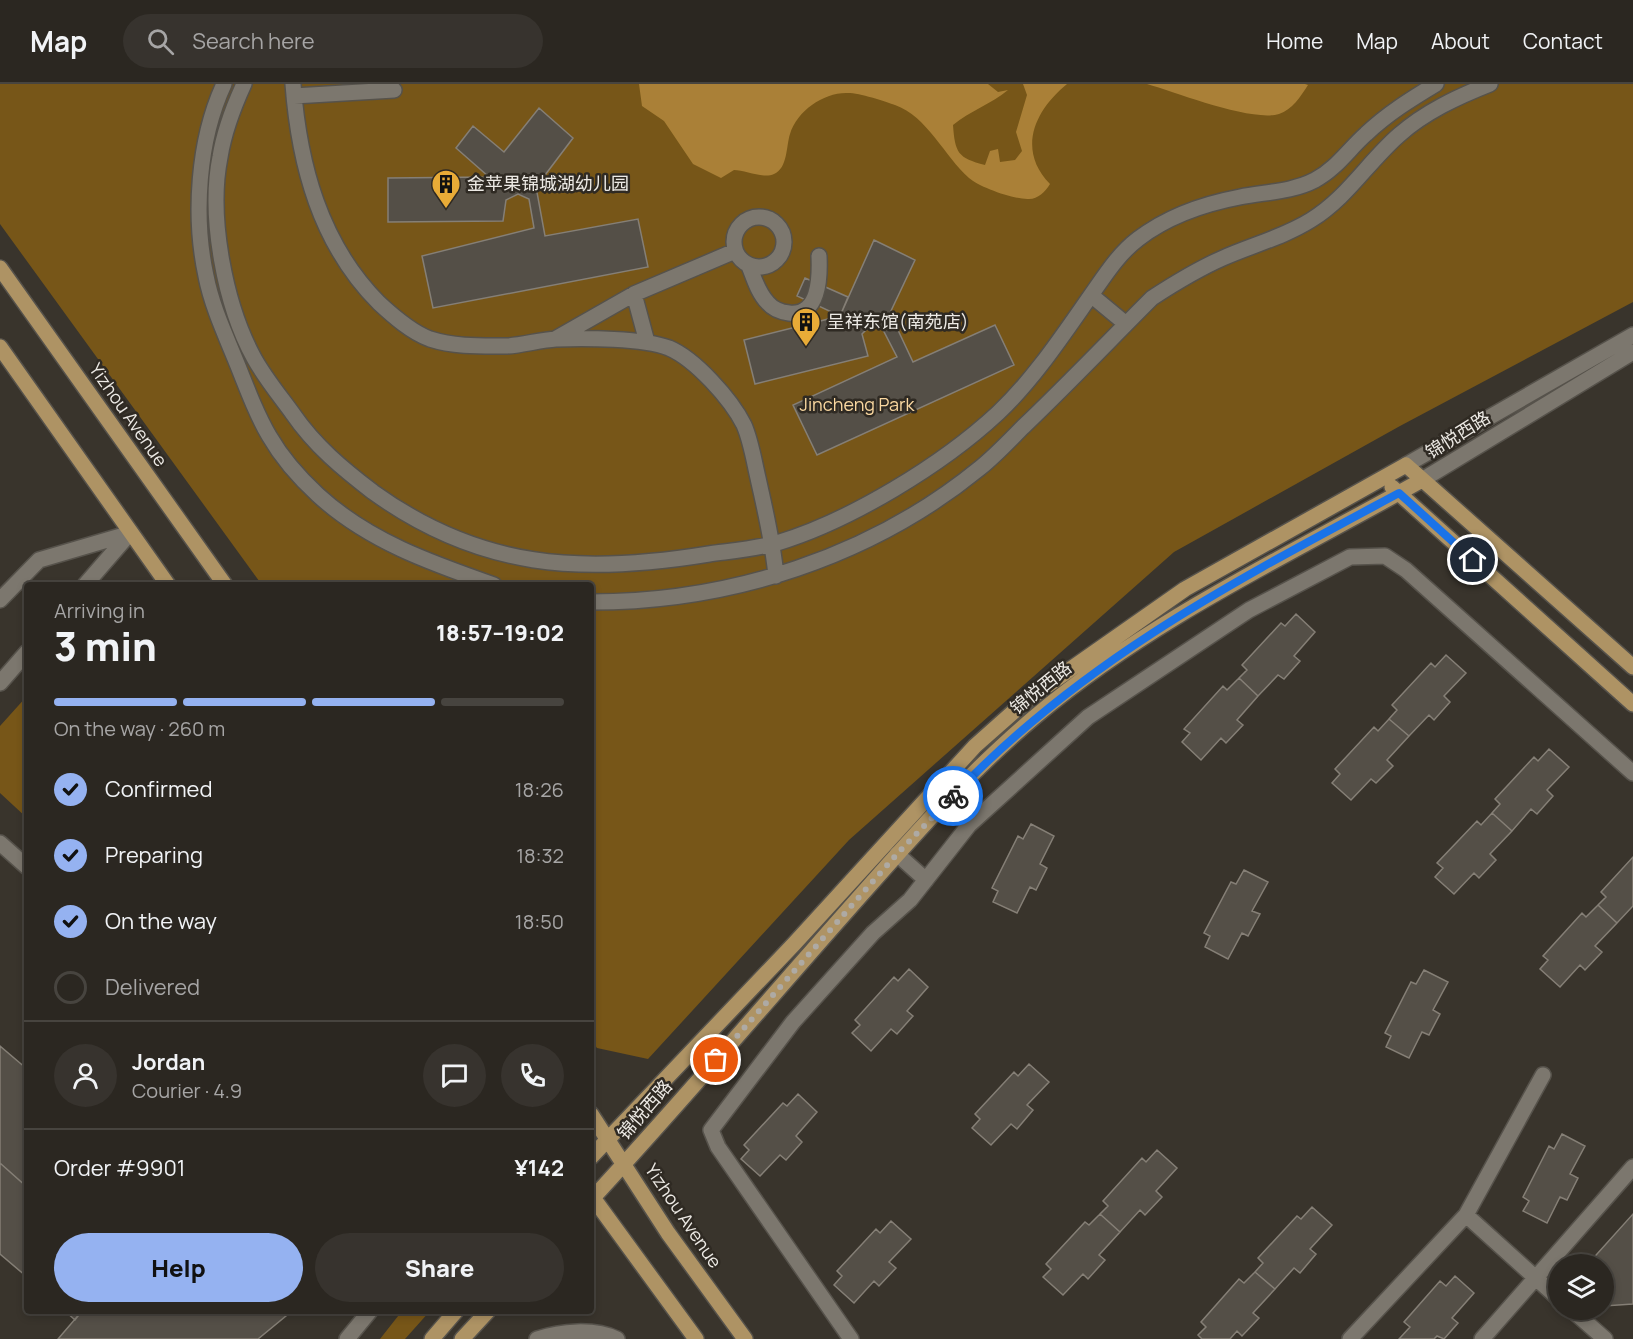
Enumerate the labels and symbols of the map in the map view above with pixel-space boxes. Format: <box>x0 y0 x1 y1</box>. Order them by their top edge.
building icon: 金苹果锦城湖幼儿园 <box>430 168 462 210</box>
place label: 金苹果锦城湖幼儿园 <box>467 171 629 195</box>
building icon: 呈祥东馆(南苑店) <box>790 306 822 348</box>
place label: 呈祥东馆(南苑店) <box>827 309 968 333</box>
street label: Yizhou Avenue <box>84 358 173 471</box>
park label: Jincheng Park <box>800 392 916 416</box>
street label: 锦悦西路 <box>1421 405 1494 463</box>
pin <box>1447 534 1498 585</box>
street label: 锦悦西路 <box>1005 655 1076 719</box>
courier <box>923 766 983 826</box>
pin <box>690 1034 741 1085</box>
street label: 锦悦西路 <box>612 1074 677 1144</box>
street label: Yizhou Avenue <box>640 1159 728 1272</box>

